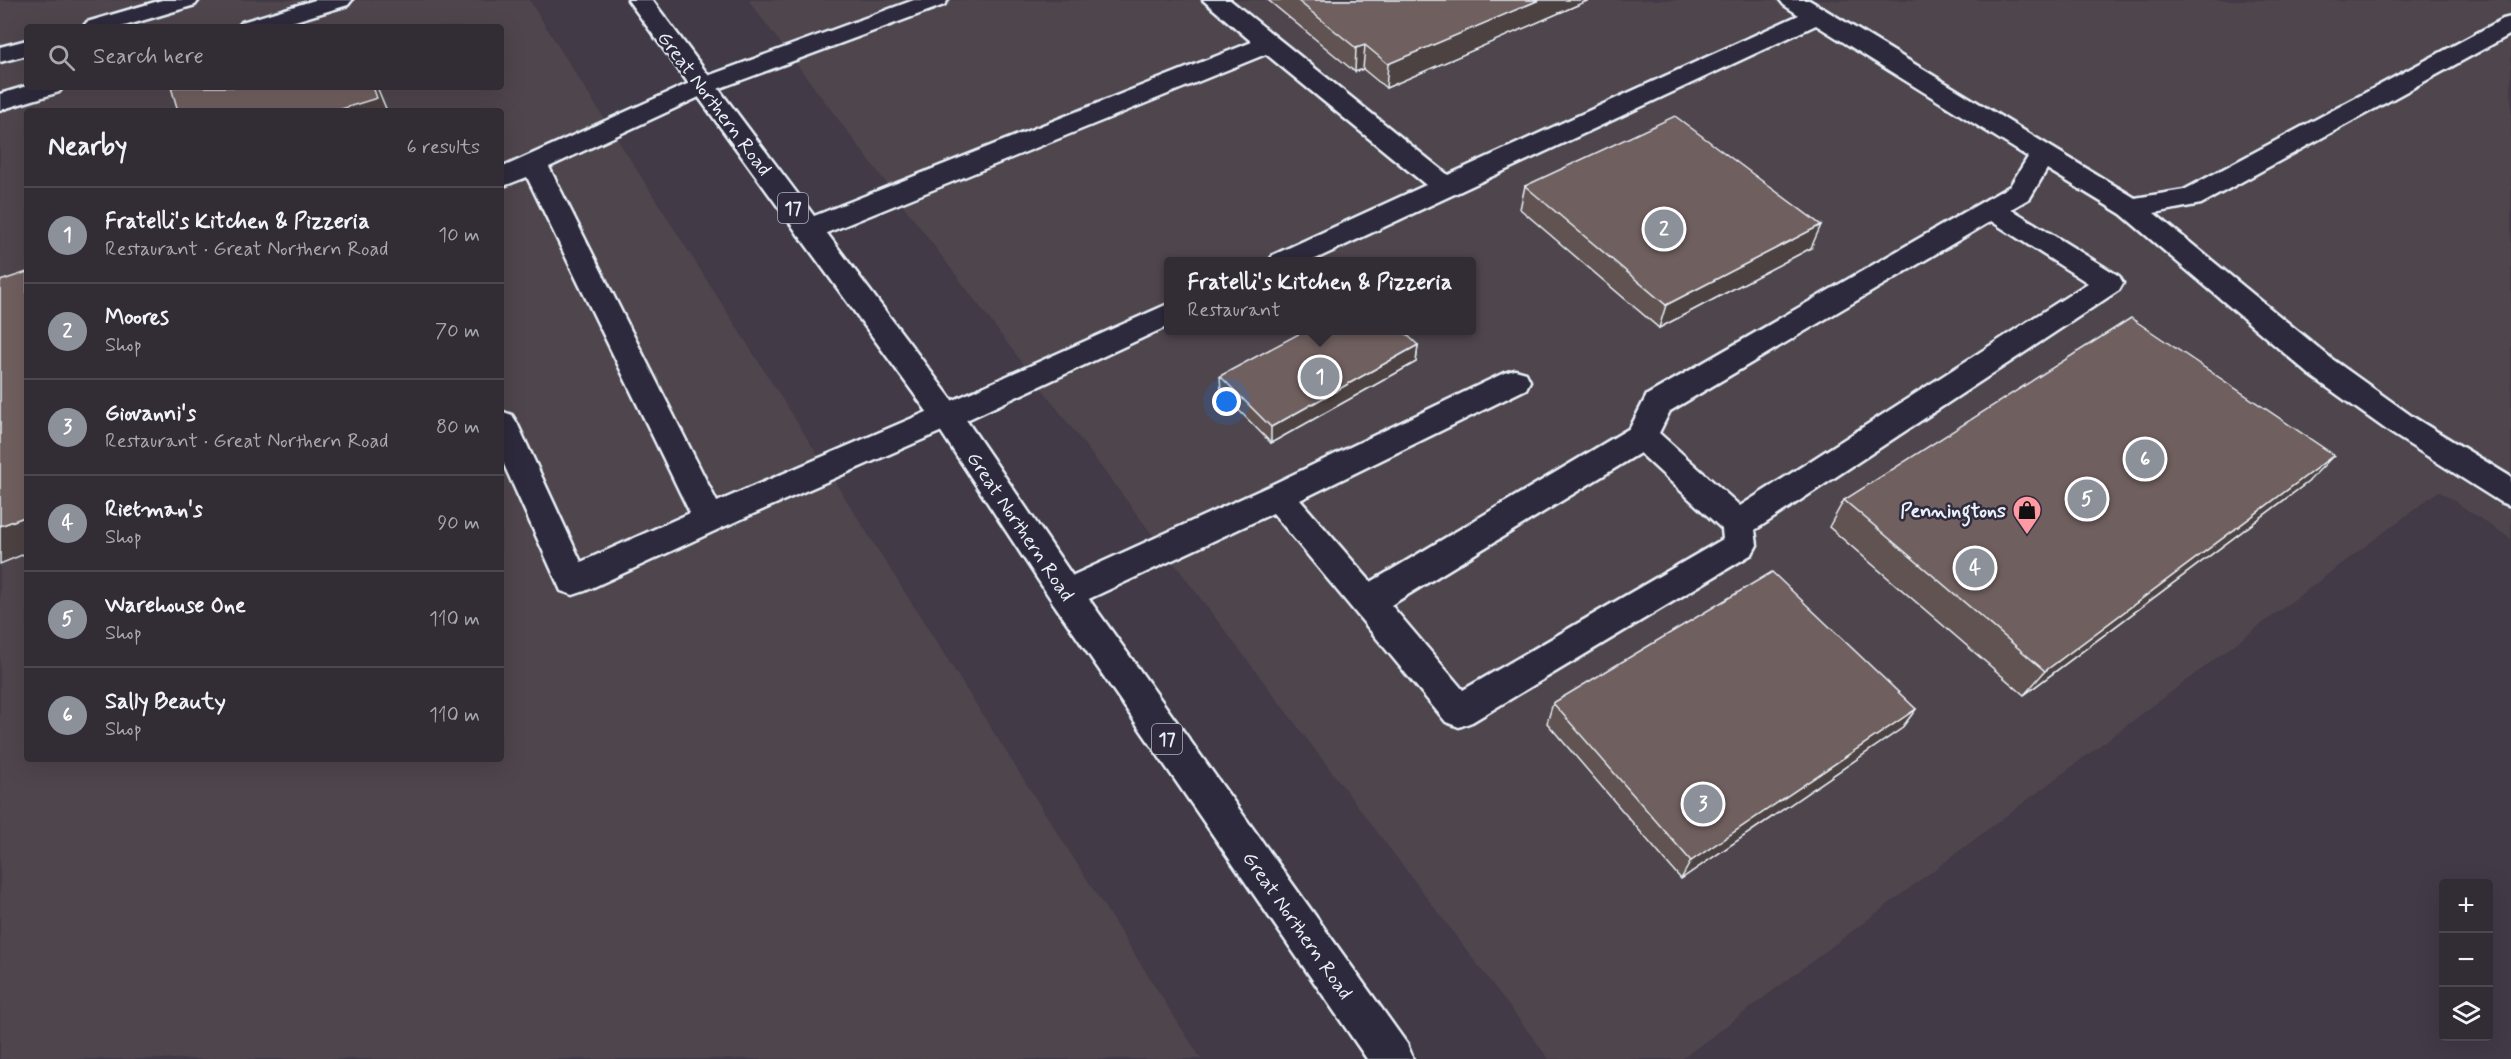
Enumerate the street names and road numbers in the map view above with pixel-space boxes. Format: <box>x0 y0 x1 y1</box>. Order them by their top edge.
street label: Great Northern Road <box>650 26 777 182</box>
road number: 17 <box>778 193 808 223</box>
street label: Great Northern Road <box>960 447 1080 607</box>
road number: 17 <box>1152 724 1182 754</box>
street label: Great Northern Road <box>1236 846 1358 1005</box>

